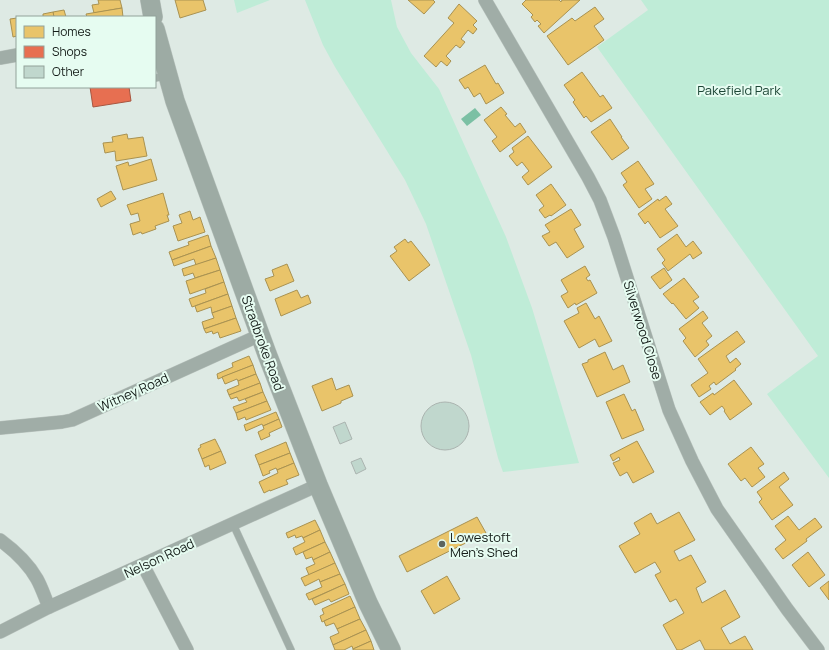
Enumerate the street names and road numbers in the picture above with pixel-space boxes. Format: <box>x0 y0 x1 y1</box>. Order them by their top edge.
street label: Silverwood Close <box>619 278 667 382</box>
street label: Stradbroke Road <box>237 293 289 393</box>
street label: Witney Road <box>95 368 171 416</box>
street label: Nelson Road <box>121 534 197 582</box>

